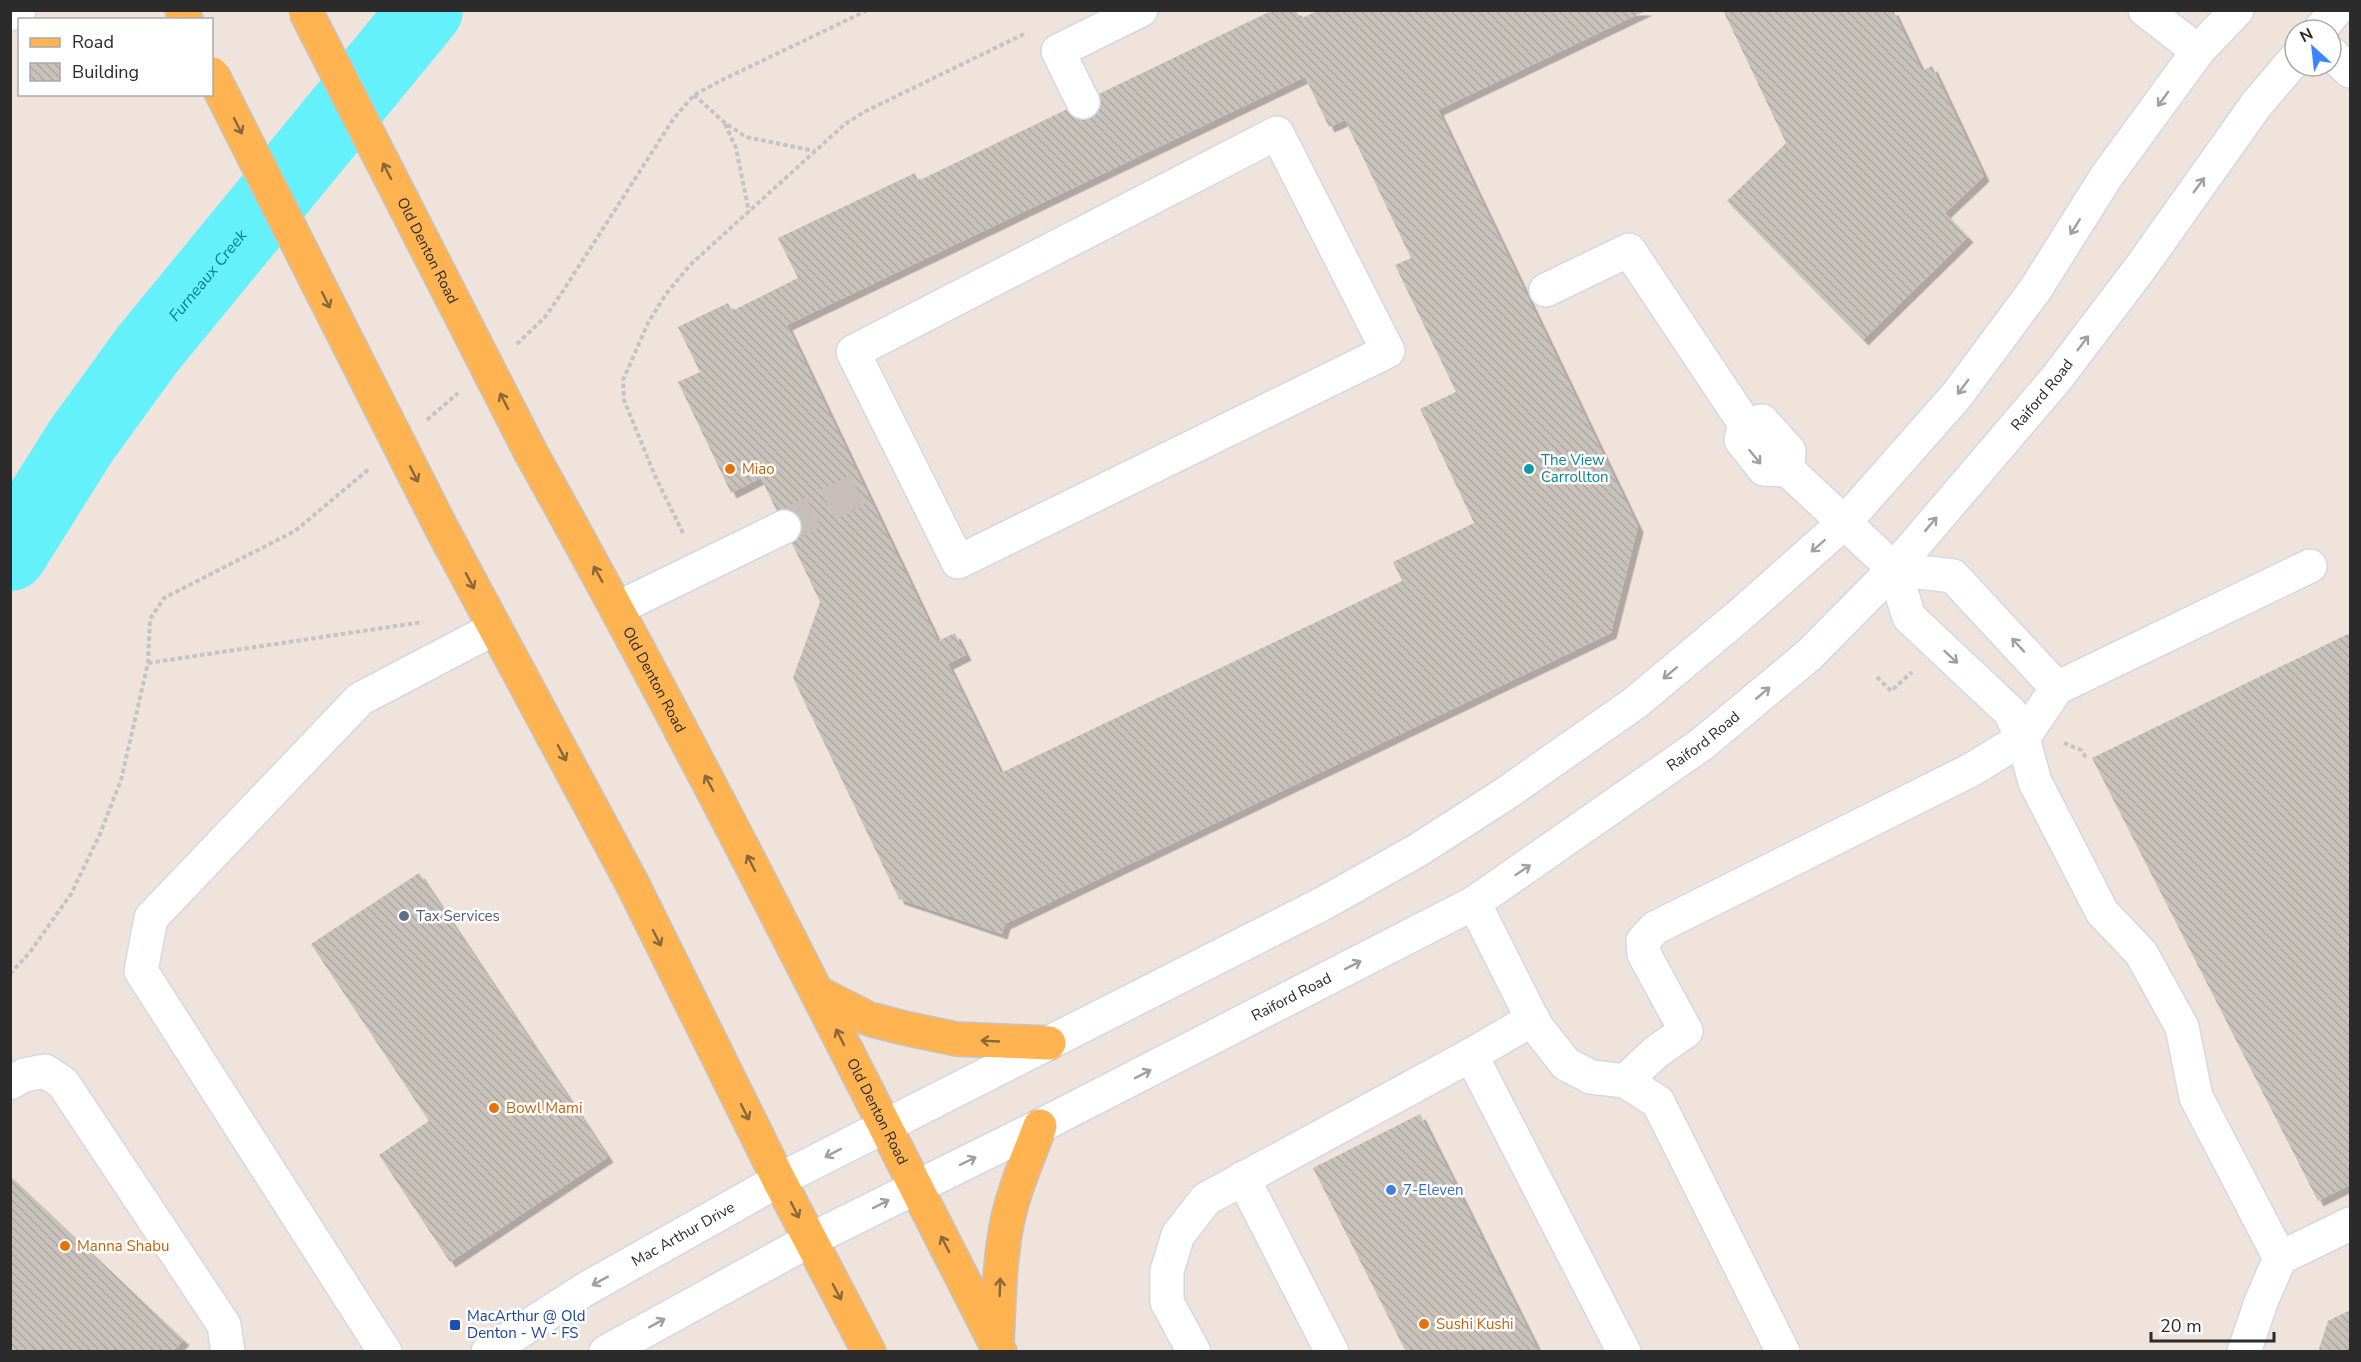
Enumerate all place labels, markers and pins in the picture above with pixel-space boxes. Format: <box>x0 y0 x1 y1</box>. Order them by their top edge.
place label: The View Carrollton <box>1541 450 1609 487</box>
place label: Miao <box>742 459 775 479</box>
marker: Miao <box>723 462 737 476</box>
marker: The View Carrollton <box>1522 462 1536 476</box>
place label: Tax Services <box>416 906 500 926</box>
marker: Tax Services <box>397 909 411 923</box>
place label: Bowl Mami <box>506 1098 582 1118</box>
marker: Bowl Mami <box>487 1101 501 1115</box>
place label: 7-Eleven <box>1403 1180 1463 1200</box>
marker: 7-Eleven <box>1384 1183 1398 1197</box>
place label: Manna Shabu <box>77 1236 169 1256</box>
marker: Manna Shabu <box>58 1239 72 1253</box>
place label: MacArthur @ Old Denton - W - FS <box>467 1306 586 1343</box>
place label: Sushi Kushi <box>1436 1314 1514 1334</box>
marker: Sushi Kushi <box>1417 1317 1431 1331</box>
marker: MacArthur @ Old Denton - W - FS <box>448 1318 462 1332</box>

